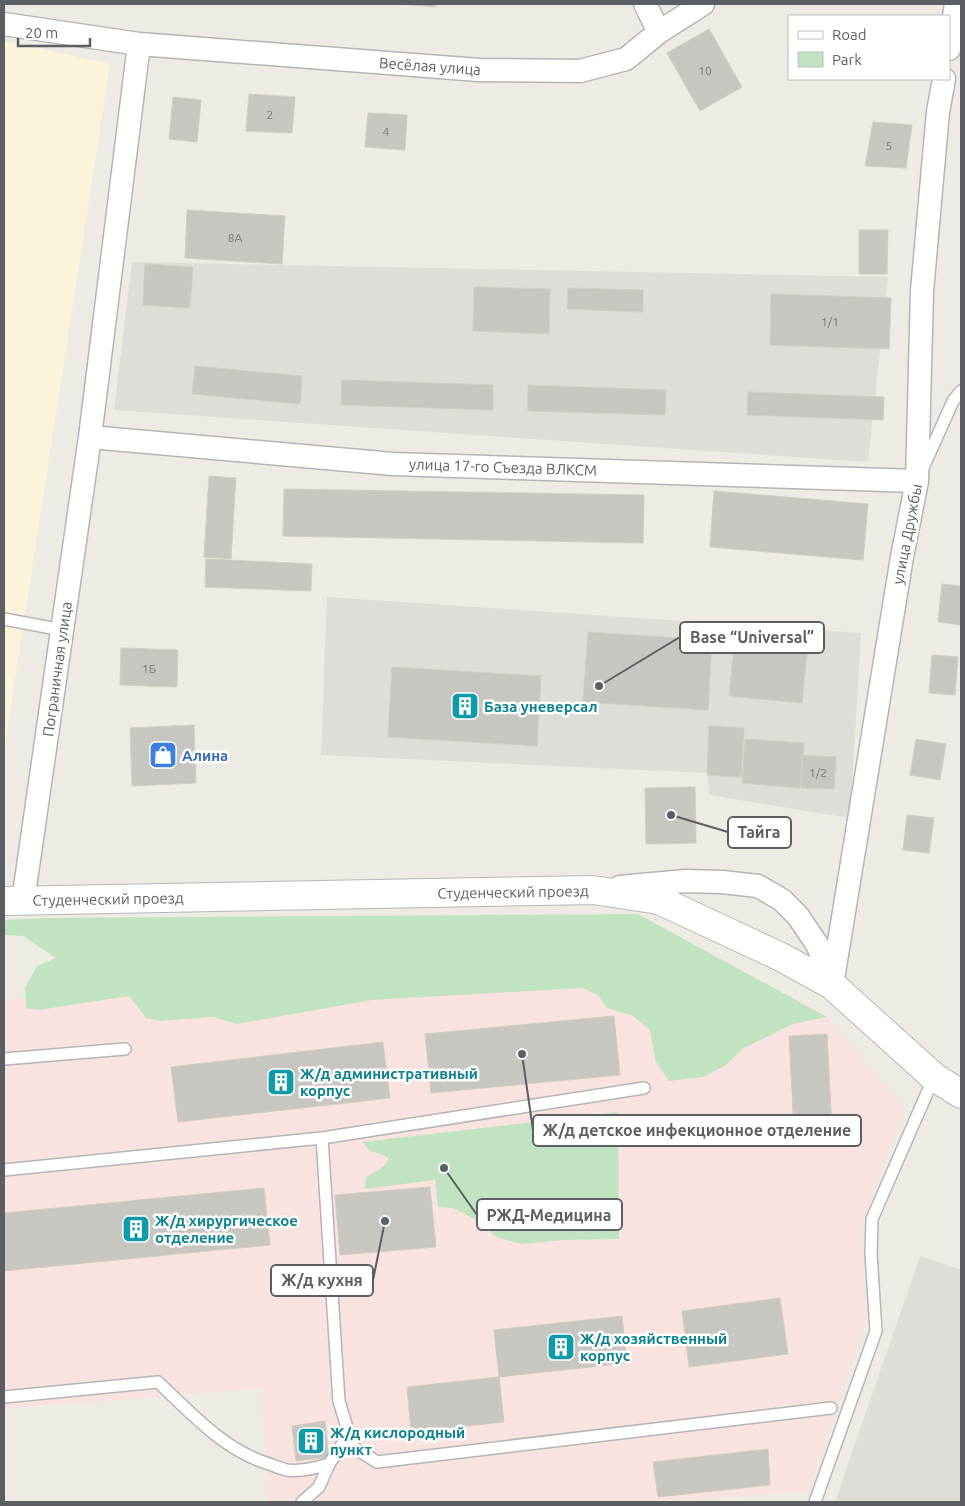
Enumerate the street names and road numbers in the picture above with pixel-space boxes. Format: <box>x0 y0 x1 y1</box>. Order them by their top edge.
street label: Весёлая улица <box>378 54 482 78</box>
street label: улица 17-го Съезда ВЛКСМ <box>409 455 597 479</box>
street label: улица Дружбы <box>889 482 925 586</box>
street label: Пограничная улица <box>39 600 75 738</box>
street label: Студенческий проезд <box>437 882 589 902</box>
street label: Студенческий проезд <box>32 889 184 909</box>

